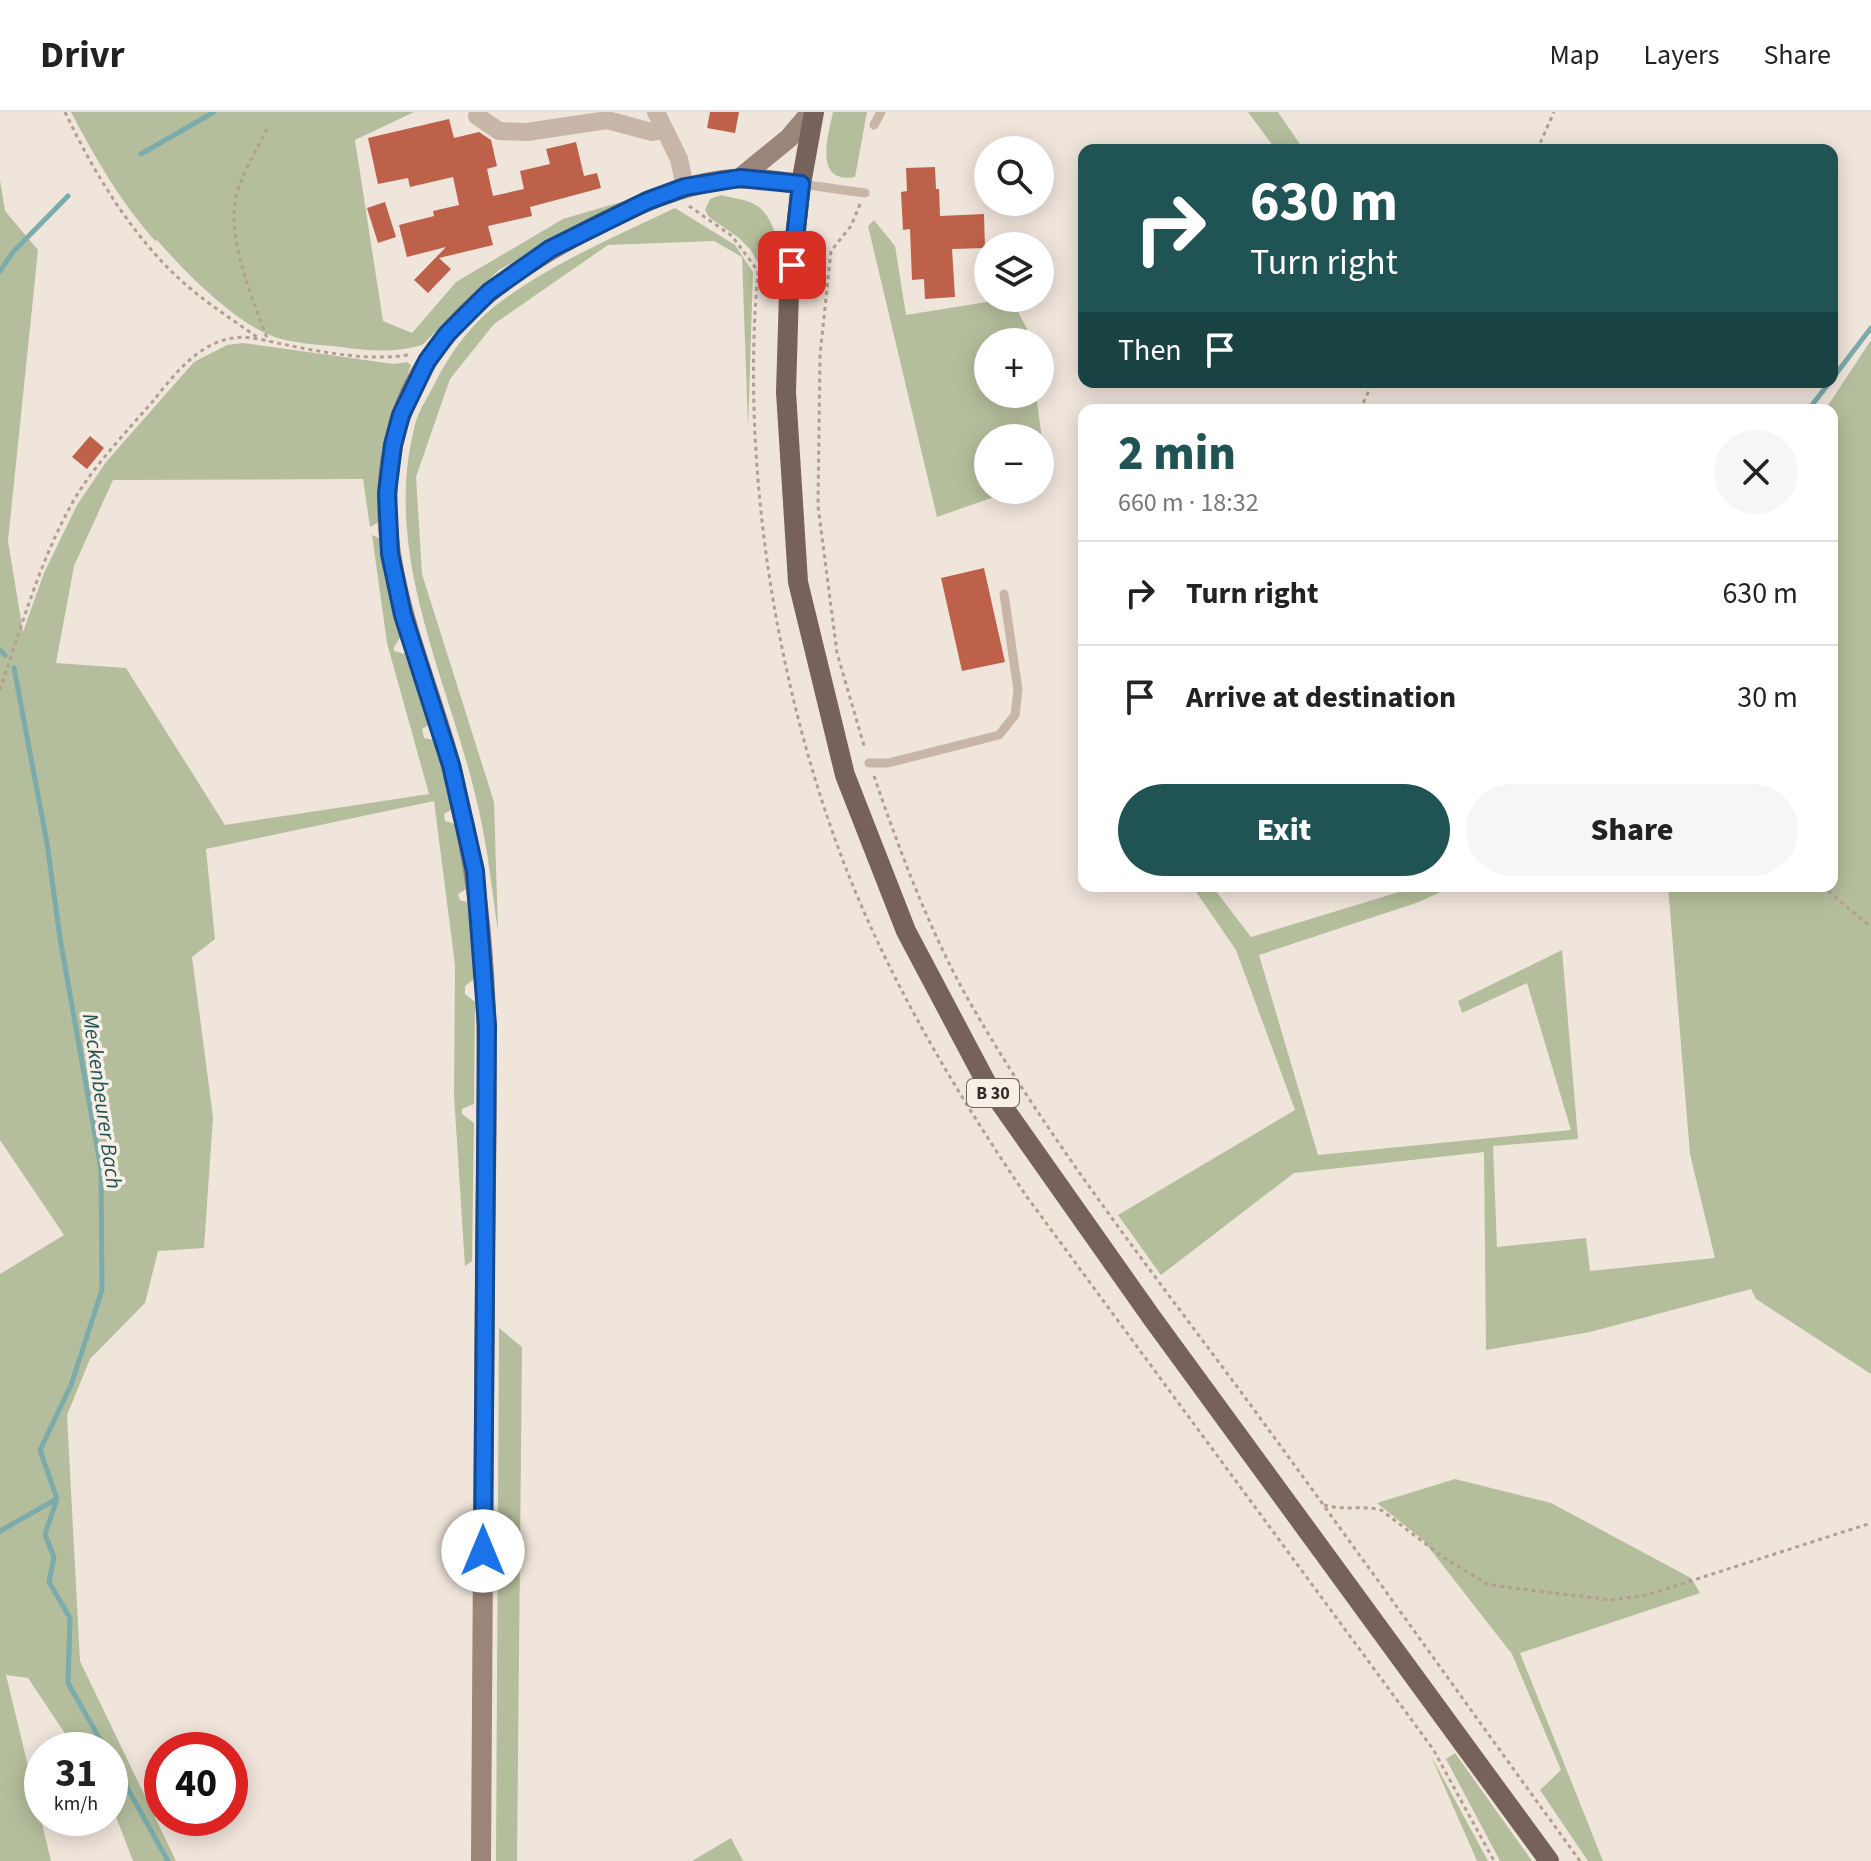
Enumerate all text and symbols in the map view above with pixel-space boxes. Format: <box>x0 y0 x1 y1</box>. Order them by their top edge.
text: Drivr <box>40 28 125 82</box>
text: Map <box>1549 35 1599 75</box>
text: Layers <box>1643 35 1719 75</box>
text: Share <box>1763 35 1831 75</box>
map controls <box>974 136 1054 504</box>
button: search <box>974 136 1054 216</box>
text: 630 m <box>1250 163 1398 242</box>
icon: right <box>1118 176 1222 280</box>
pin <box>758 231 826 299</box>
button: layers <box>974 232 1054 312</box>
text: Turn right <box>1250 237 1398 288</box>
icon: arrive <box>770 243 814 287</box>
button: + <box>974 328 1054 408</box>
icon: arrive <box>1198 328 1242 372</box>
text: Then <box>1118 329 1182 372</box>
text: 2 min <box>1118 420 1236 488</box>
button: − <box>974 424 1054 504</box>
button: close <box>1714 430 1798 514</box>
text: 660 m · 18:32 <box>1118 484 1259 521</box>
icon: right <box>1118 571 1162 615</box>
text: Turn right <box>1186 572 1318 615</box>
text: 630 m <box>1722 572 1798 615</box>
icon: arrive <box>1118 675 1162 719</box>
text: Arrive at destination <box>1186 676 1456 719</box>
text: 30 m <box>1737 676 1798 719</box>
button: Exit <box>1118 784 1450 876</box>
button: Share <box>1466 784 1798 876</box>
water label: Meckenbeurer Bach <box>74 1011 130 1191</box>
road number: B 30 <box>967 1079 1019 1107</box>
position arrow <box>441 1509 525 1593</box>
speed limit sign: 40 <box>144 1732 248 1836</box>
text: 31 <box>55 1745 97 1802</box>
text: km/h <box>54 1790 98 1818</box>

